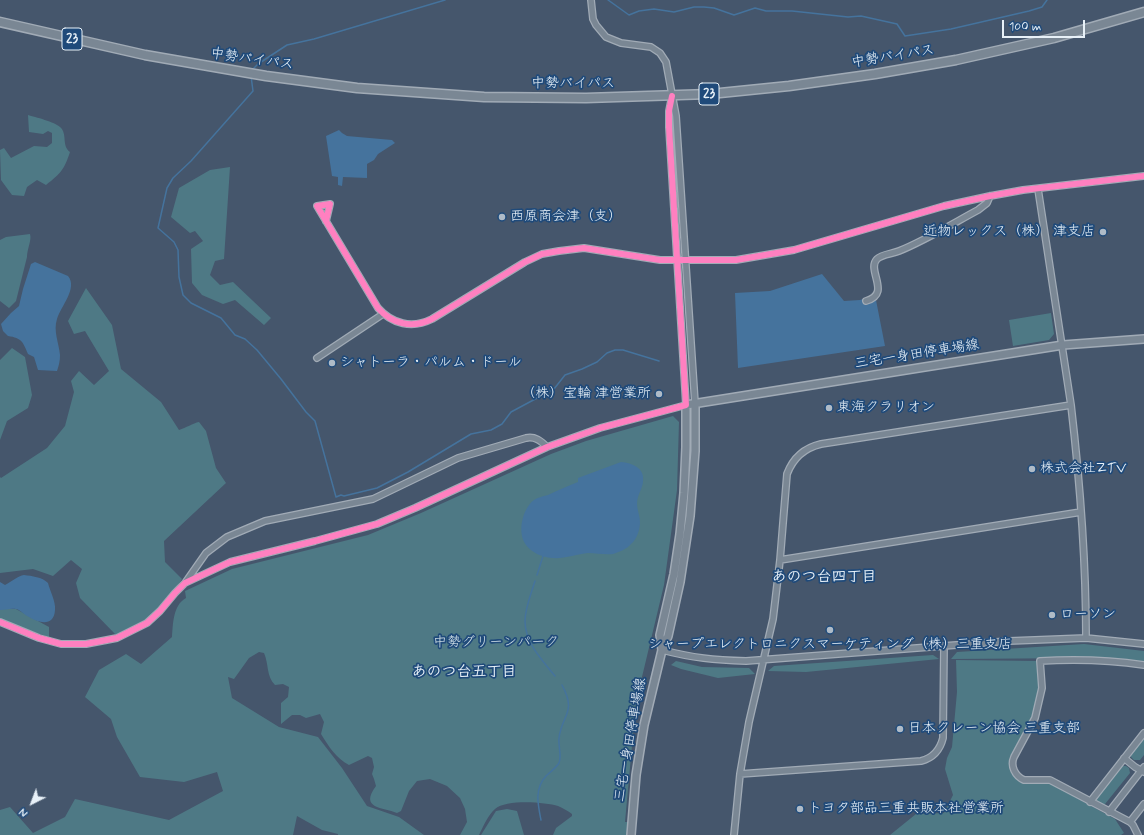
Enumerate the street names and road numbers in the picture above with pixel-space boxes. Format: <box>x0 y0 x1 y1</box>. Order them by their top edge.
road number: 23 <box>62 28 82 50</box>
street label: 中勢バイパス <box>850 42 936 72</box>
street label: 中勢バイパス <box>209 46 295 74</box>
street label: 中勢バイパス <box>531 76 615 92</box>
road number: 23 <box>699 83 719 105</box>
street label: 三宅一身田停車場線 <box>853 337 981 373</box>
street label: 三宅一身田停車場線 <box>612 676 650 804</box>

